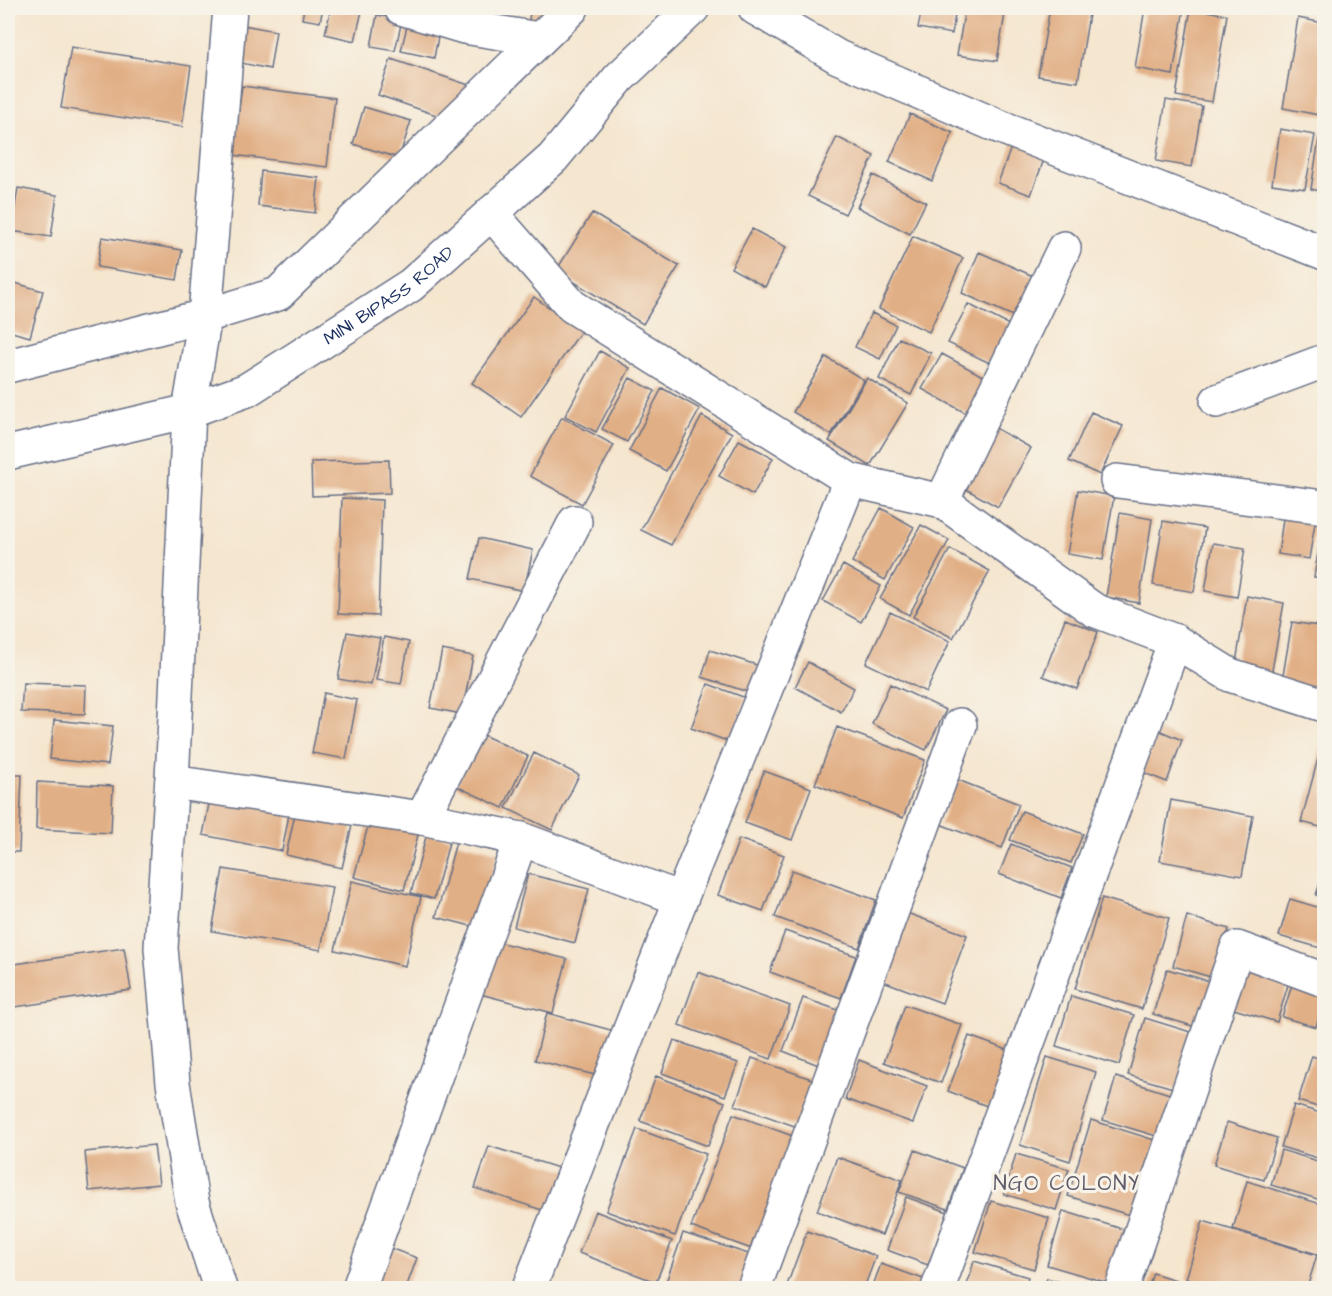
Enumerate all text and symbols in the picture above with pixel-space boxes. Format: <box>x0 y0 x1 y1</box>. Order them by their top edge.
street label: MINI BIPASS ROAD <box>318 240 460 351</box>
district label: NGO COLONY <box>993 1169 1141 1198</box>

